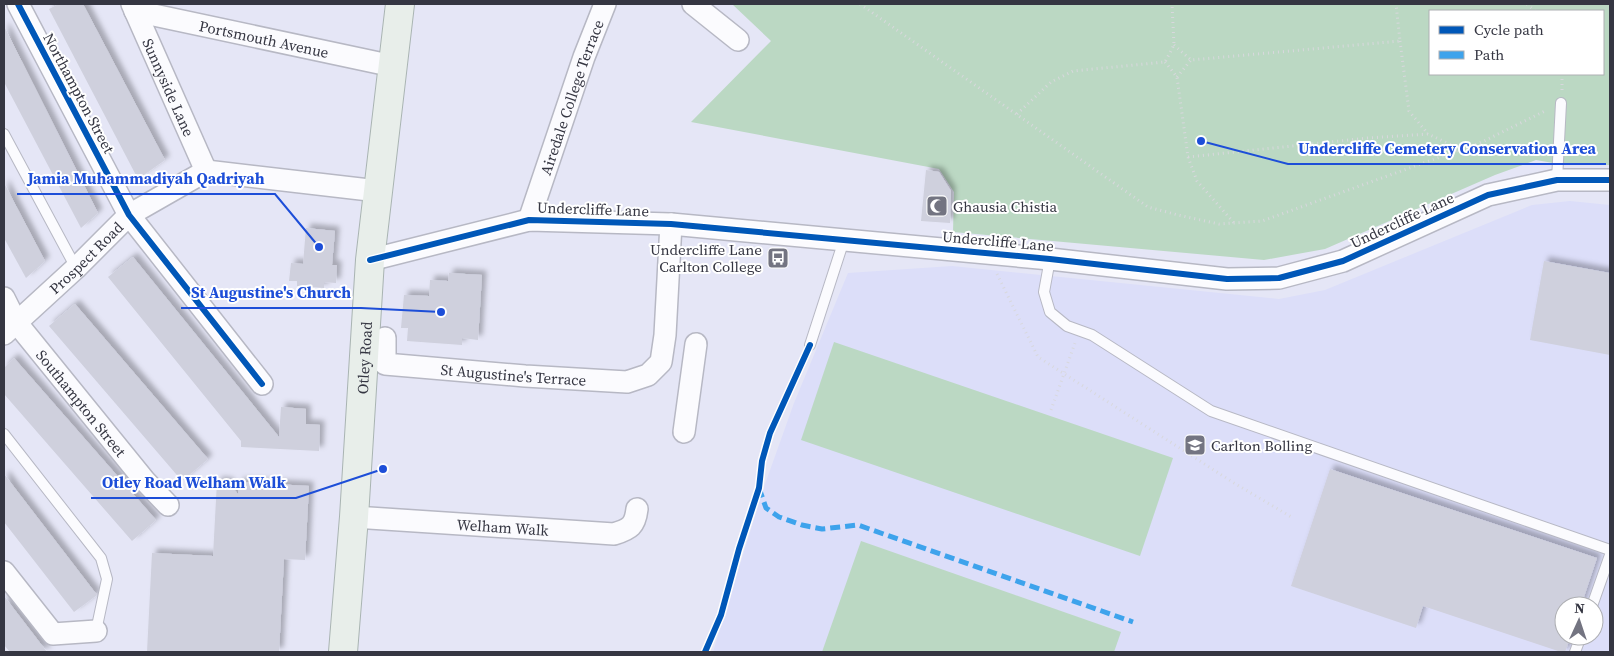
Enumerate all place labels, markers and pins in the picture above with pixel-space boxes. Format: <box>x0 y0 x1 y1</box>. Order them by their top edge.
callout: Undercliffe Cemetery Conservation Area <box>1288 133 1606 164</box>
callout: Jamia Muhammadiyah Qadriyah <box>17 163 275 194</box>
mosque icon: Ghausia Chistia <box>925 194 949 218</box>
place label: Ghausia Chistia <box>953 196 1058 217</box>
place label: Undercliffe Lane Carlton College <box>650 239 762 277</box>
bus stop icon: Undercliffe Lane Carlton College <box>766 246 790 270</box>
callout: St Augustine's Church <box>181 277 361 308</box>
school or university icon: Carlton Bolling <box>1183 433 1207 457</box>
place label: Carlton Bolling <box>1211 435 1312 456</box>
callout: Otley Road Welham Walk <box>91 467 296 498</box>

